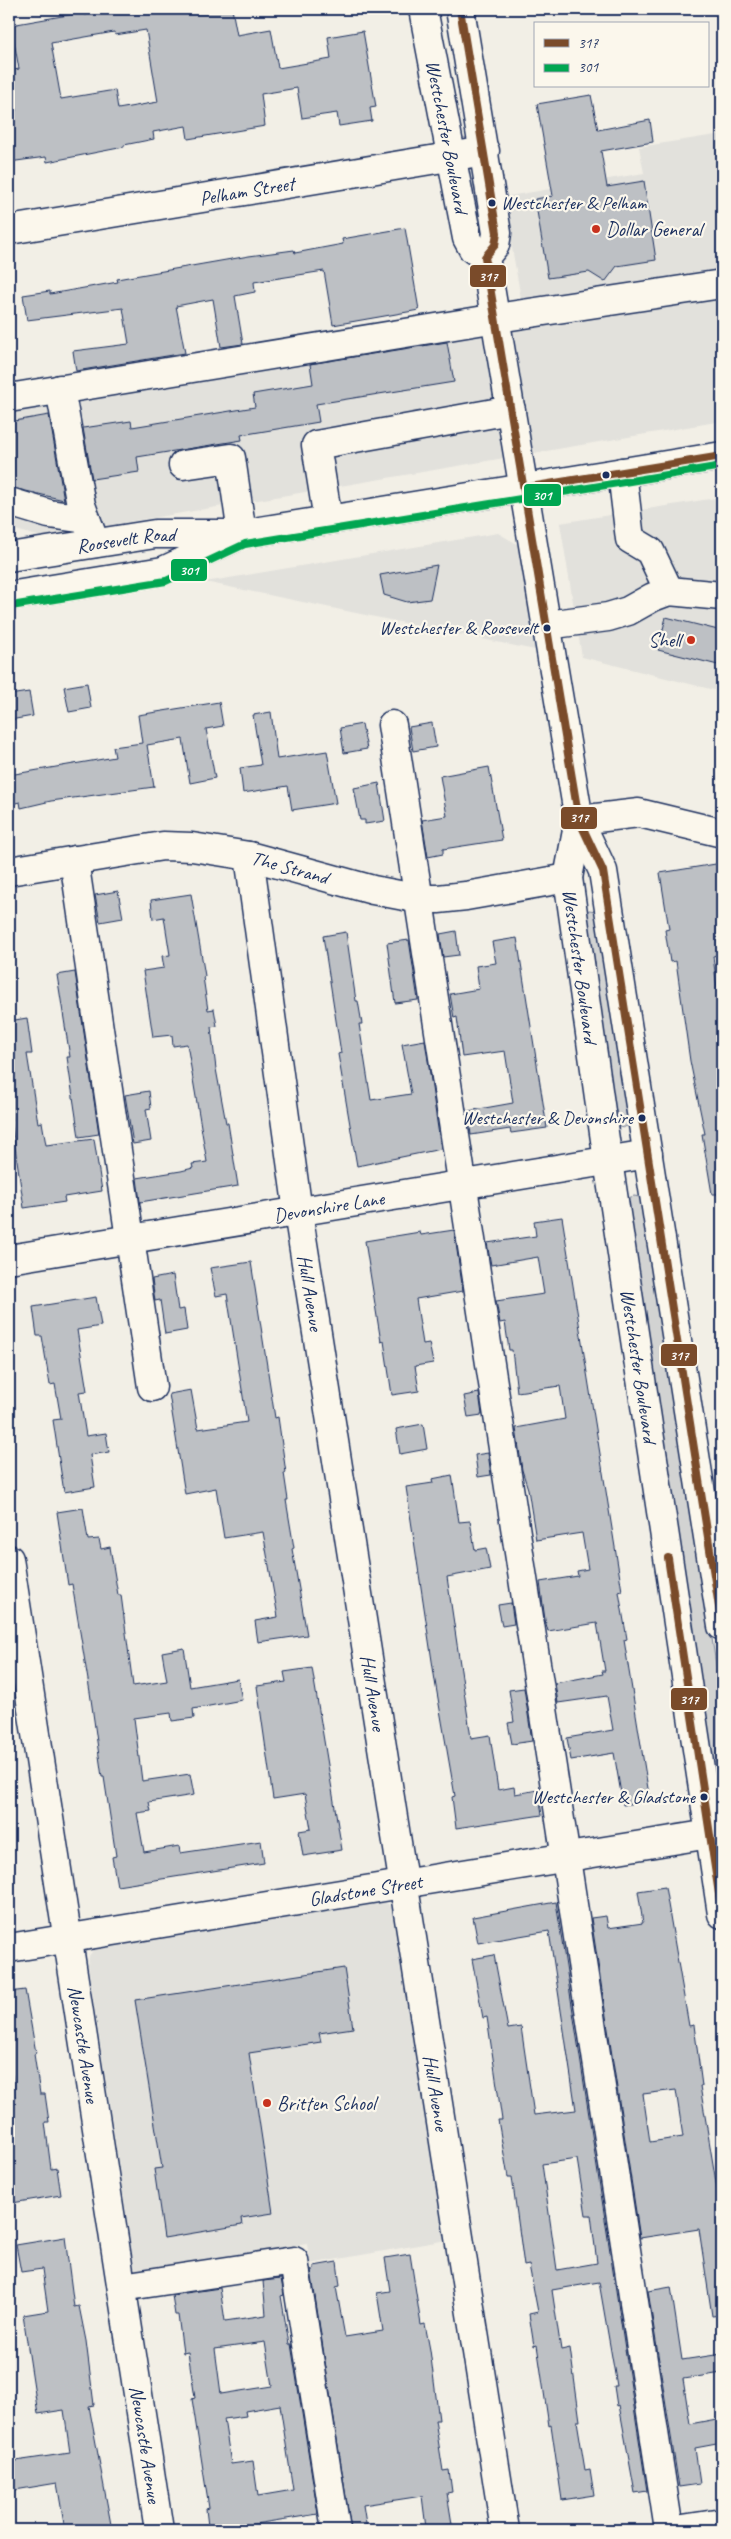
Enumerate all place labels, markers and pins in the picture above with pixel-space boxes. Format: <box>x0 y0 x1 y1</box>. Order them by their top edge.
place label: Westchester & Pelham <box>501 191 648 215</box>
marker: Westchester & Pelham <box>487 198 497 208</box>
place label: Dollar General <box>606 217 706 242</box>
marker: Dollar General <box>590 223 602 235</box>
unlabelled marker <box>601 470 611 480</box>
place label: Westchester & Roosevelt <box>379 616 540 640</box>
marker: Westchester & Roosevelt <box>542 623 552 633</box>
place label: Shell <box>648 628 685 653</box>
marker: Shell <box>685 634 697 646</box>
place label: Westchester & Devonshire <box>462 1106 635 1130</box>
marker: Westchester & Devonshire <box>637 1113 647 1123</box>
place label: Westchester & Gladstone <box>532 1785 697 1809</box>
marker: Westchester & Gladstone <box>699 1792 709 1802</box>
place label: Britten School <box>277 2091 379 2116</box>
marker: Britten School <box>261 2097 273 2109</box>

